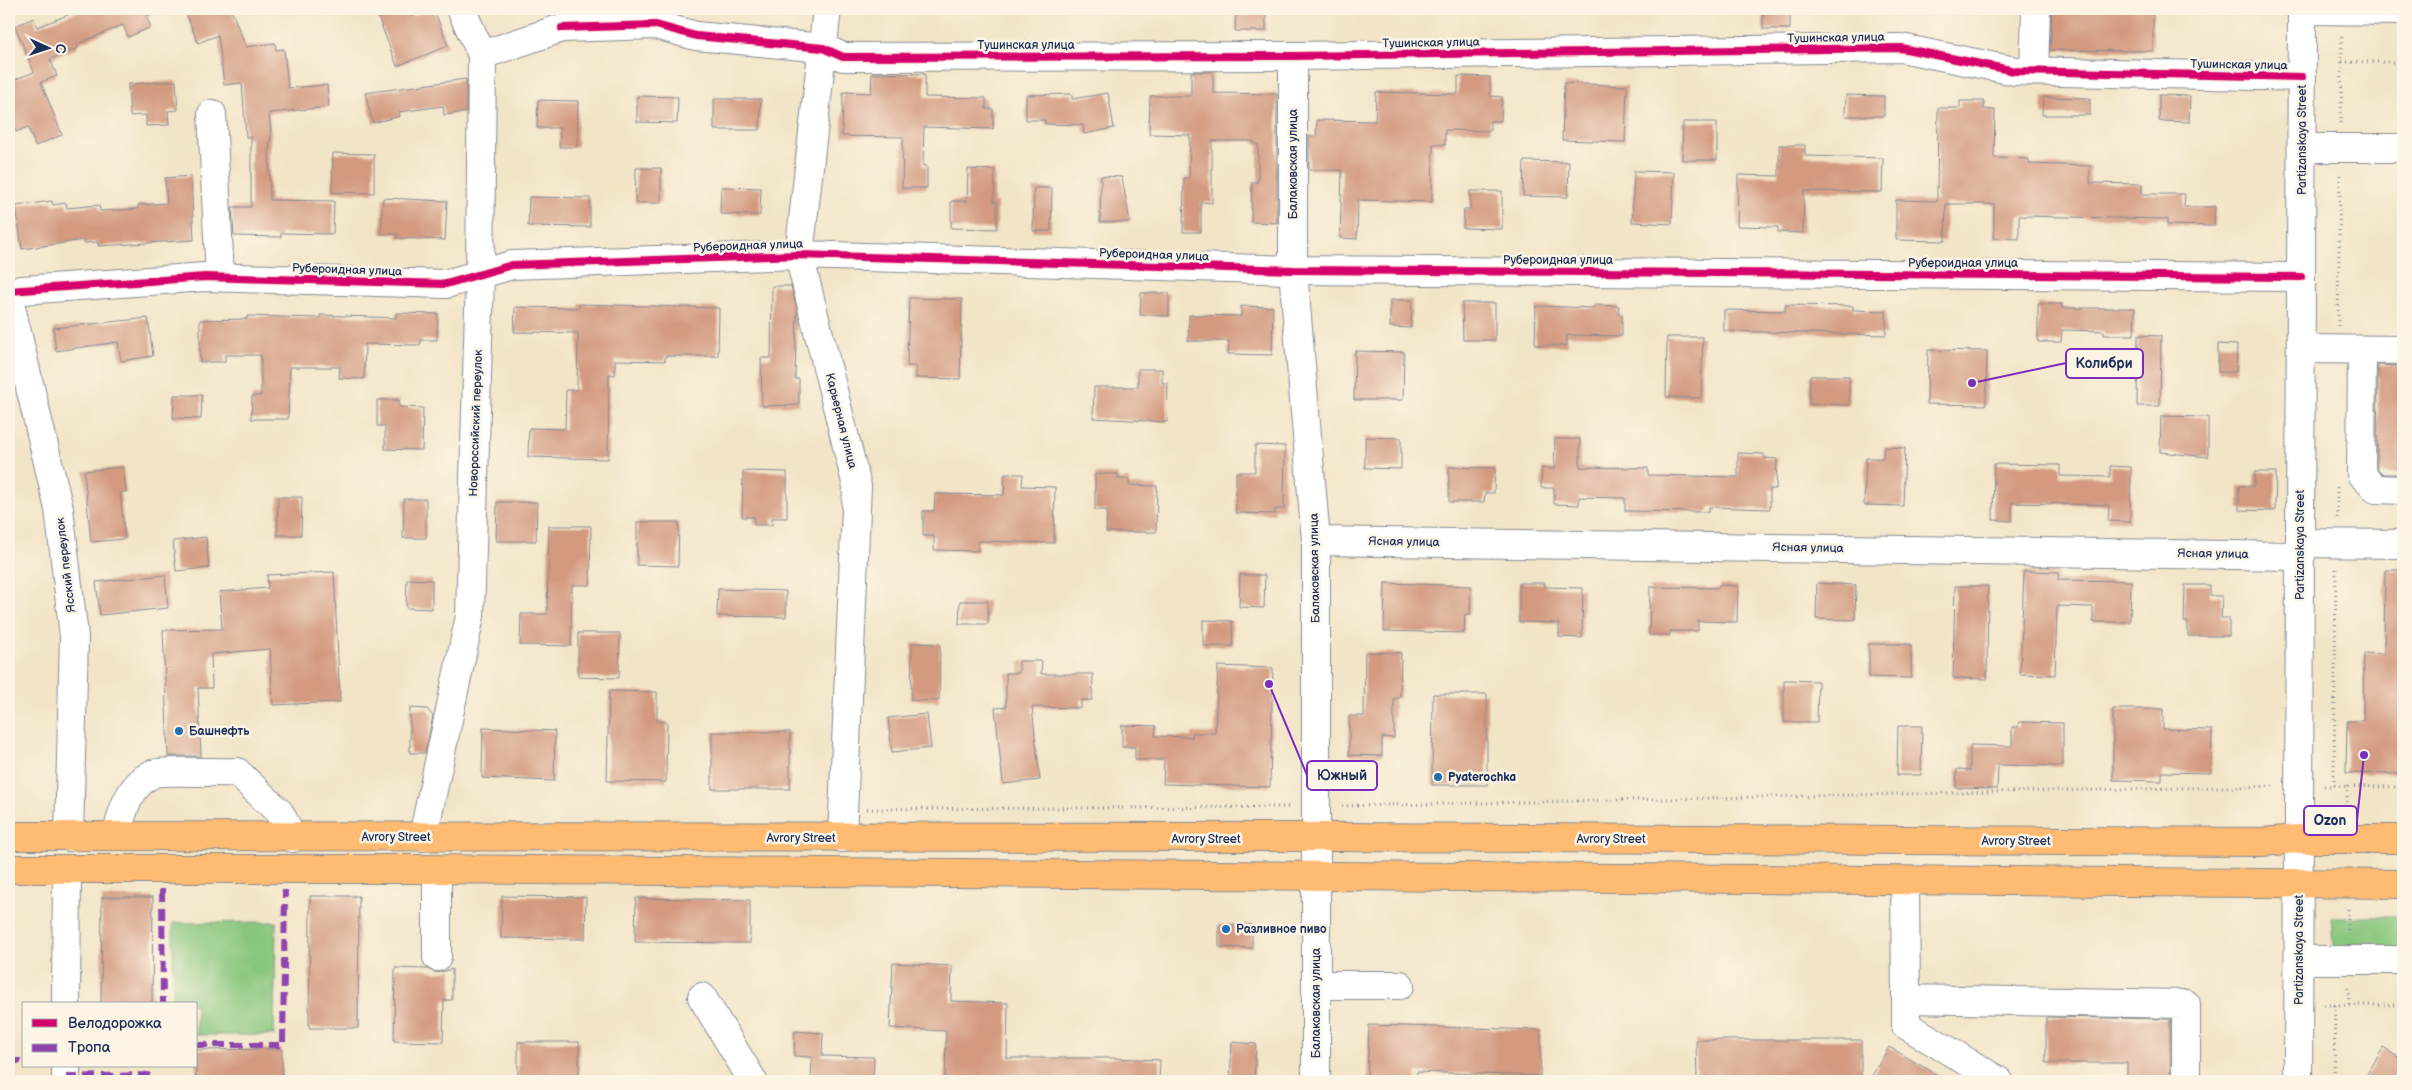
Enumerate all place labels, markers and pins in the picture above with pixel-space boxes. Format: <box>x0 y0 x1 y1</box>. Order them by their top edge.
callout: Колибри <box>2066 349 2143 378</box>
place label: Башнефть <box>189 724 250 739</box>
marker: Башнефть <box>173 725 185 737</box>
callout: Южный <box>1307 761 1377 790</box>
place label: Pyaterochka <box>1448 770 1516 785</box>
marker: Pyaterochka <box>1432 771 1444 783</box>
callout: Ozon <box>2304 806 2357 835</box>
place label: Разливное пиво <box>1236 922 1327 937</box>
marker: Разливное пиво <box>1220 923 1232 935</box>

